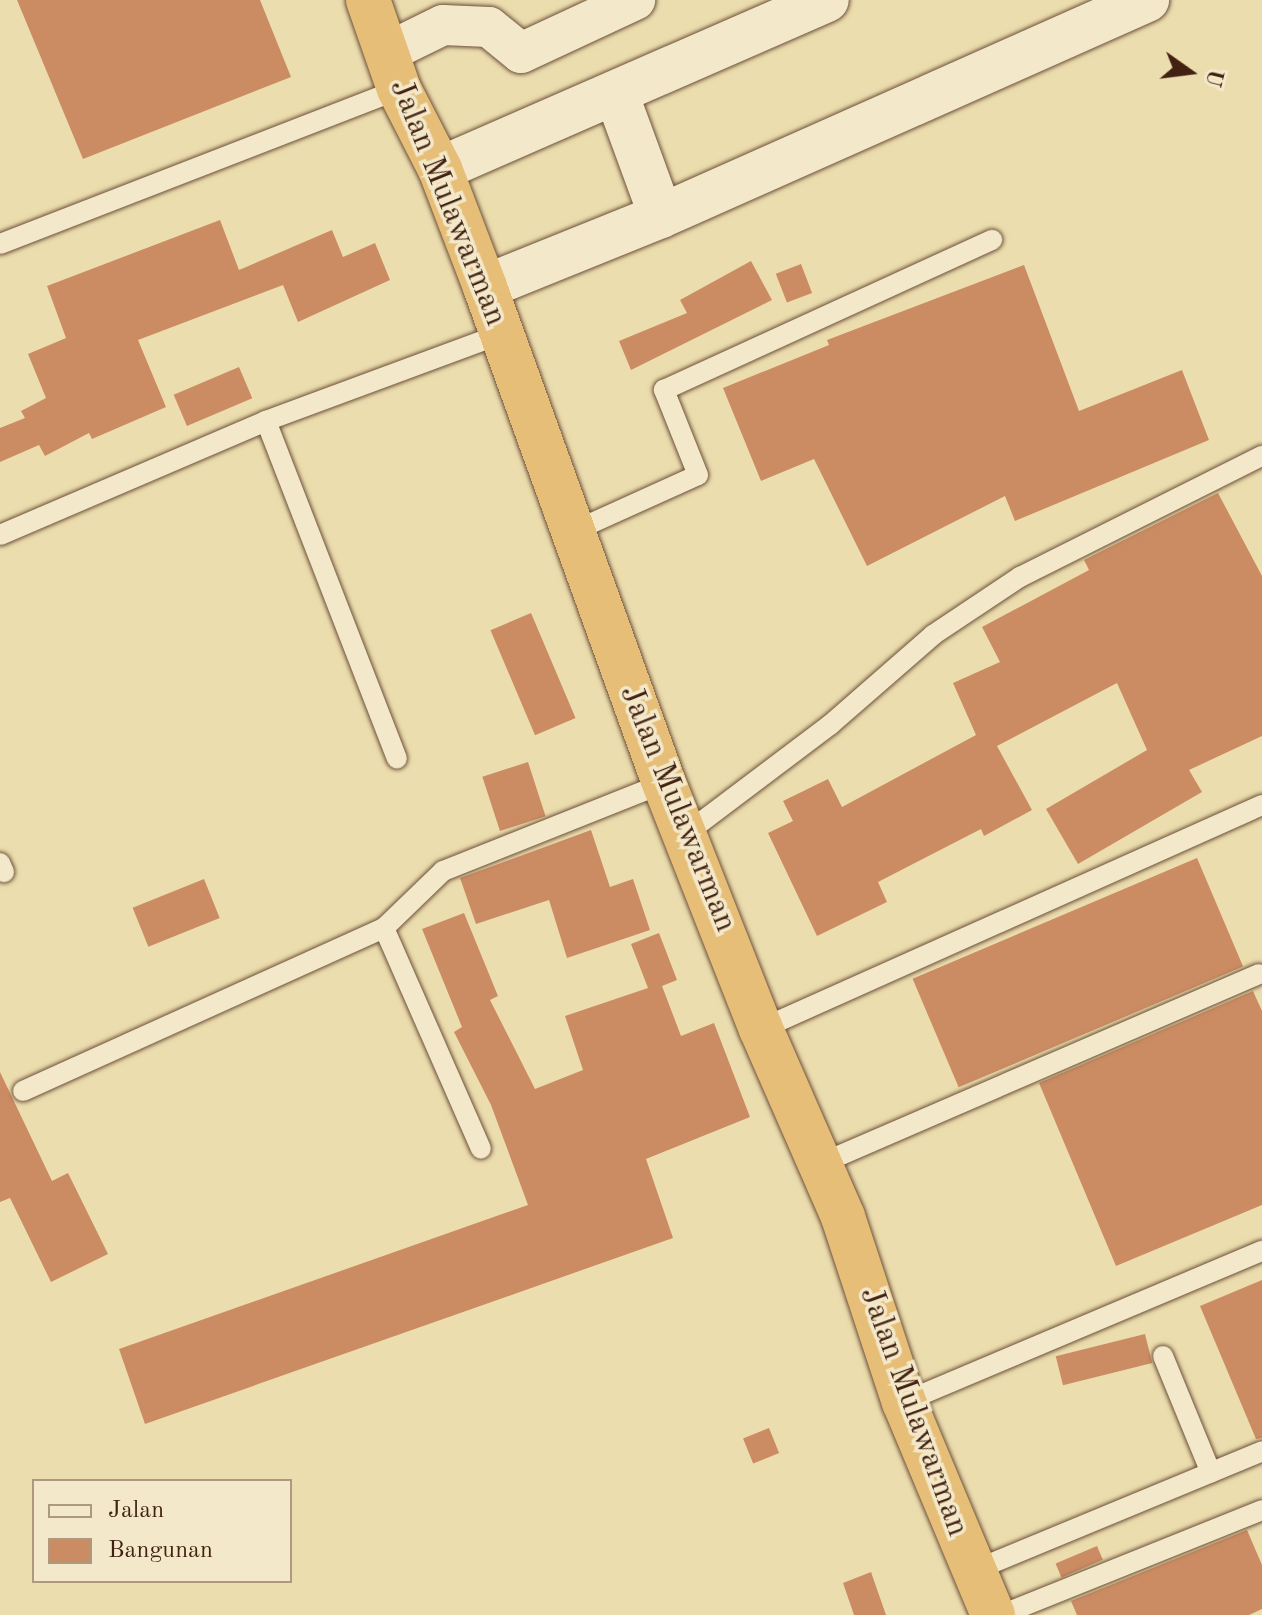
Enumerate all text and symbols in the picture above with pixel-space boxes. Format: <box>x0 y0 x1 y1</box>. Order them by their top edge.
north arrow <box>1150 32 1230 112</box>
text: U <box>1201 67 1226 89</box>
street label: Jalan Mulawarman <box>380 74 514 332</box>
street label: Jalan Mulawarman <box>610 680 744 938</box>
street label: Jalan Mulawarman <box>850 1282 976 1542</box>
legend <box>32 1479 292 1583</box>
text: Jalan <box>108 1499 164 1523</box>
text: Bangunan <box>108 1539 213 1563</box>

